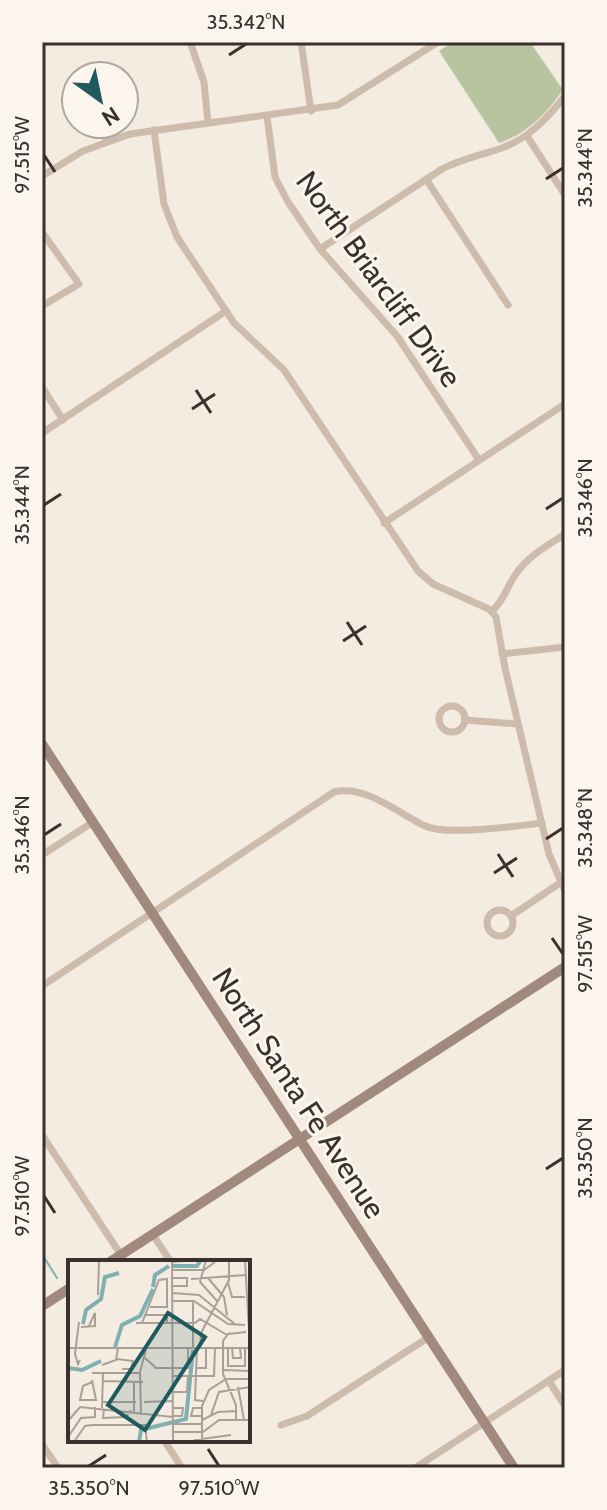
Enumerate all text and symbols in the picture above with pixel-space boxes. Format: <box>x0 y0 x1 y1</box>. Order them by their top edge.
text: 35.342°N <box>207 10 285 34</box>
north arrow <box>60 60 140 140</box>
text: N <box>97 101 124 132</box>
text: 97.515°W <box>10 116 34 194</box>
text: 35.344°N <box>573 128 597 208</box>
street label: North Briarcliff Drive <box>288 164 470 394</box>
text: 35.346°N <box>573 458 597 538</box>
text: 35.344°N <box>10 465 34 545</box>
text: 35.348°N <box>573 788 597 868</box>
text: 35.346°N <box>10 795 34 875</box>
text: 97.515°W <box>573 915 597 993</box>
street label: North Santa Fe Avenue <box>204 961 394 1225</box>
text: 35.350°N <box>573 1117 597 1199</box>
text: 97.510°W <box>10 1156 34 1236</box>
inset map <box>68 1260 250 1442</box>
text: 35.350°N <box>48 1476 130 1500</box>
text: 97.510°W <box>179 1476 259 1500</box>

